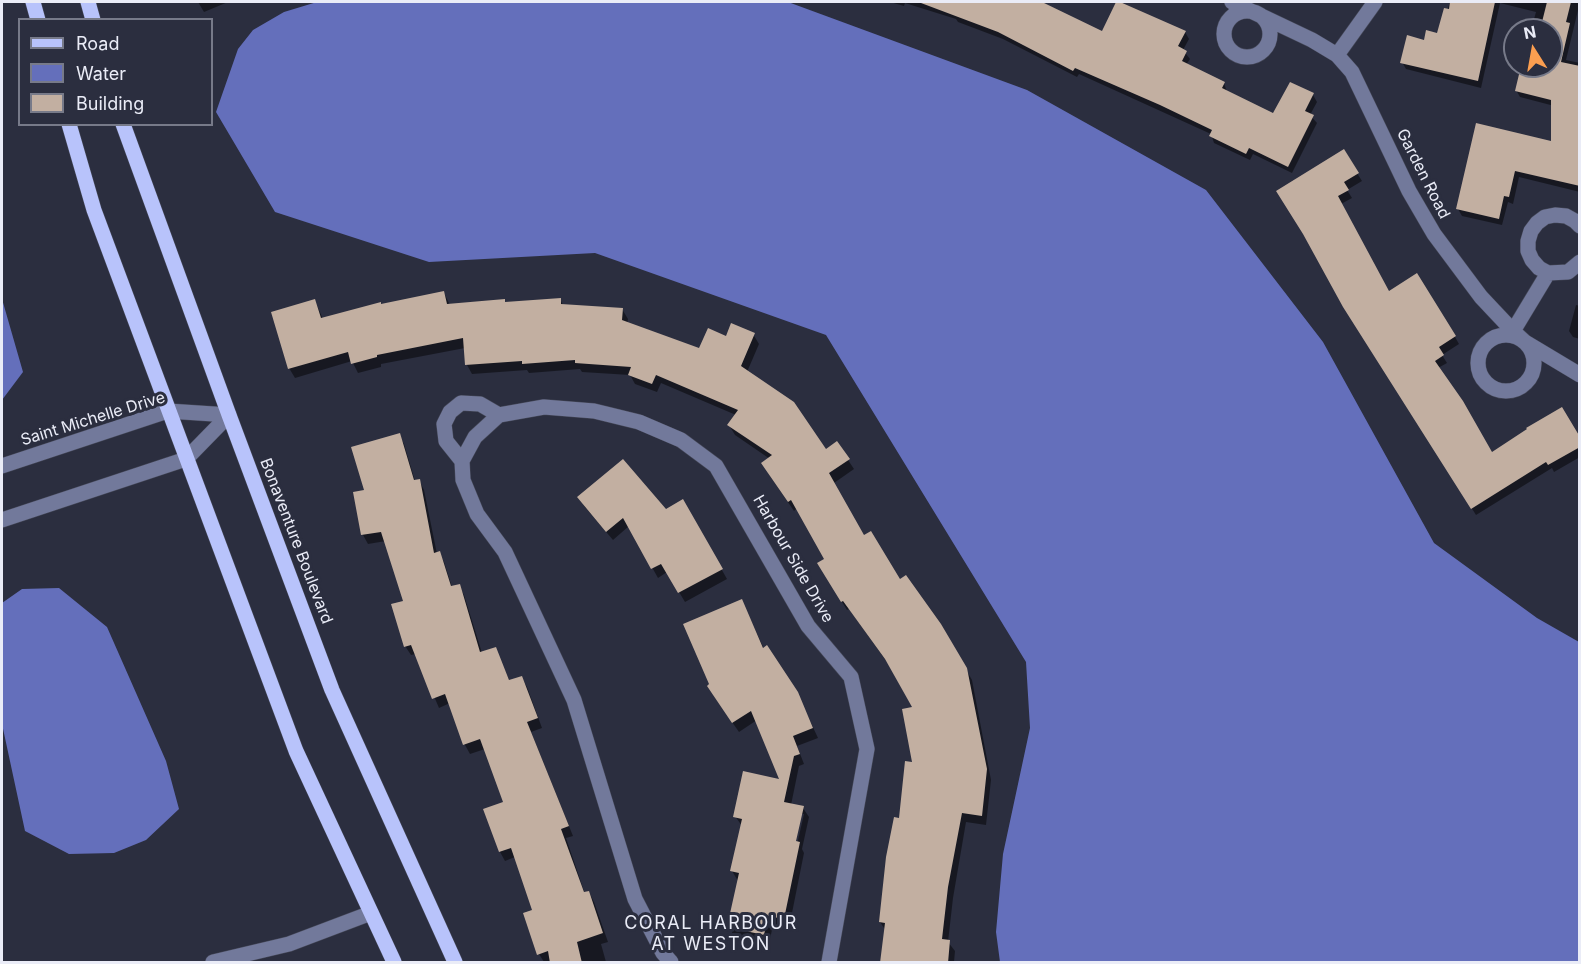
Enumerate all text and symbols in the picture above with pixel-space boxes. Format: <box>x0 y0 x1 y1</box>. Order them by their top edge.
legend <box>18 18 213 126</box>
north arrow <box>1503 18 1563 78</box>
text: N <box>1522 21 1538 43</box>
text: Road <box>76 33 119 54</box>
text: Water <box>76 63 126 84</box>
text: Building <box>76 93 144 114</box>
street label: Garden Road <box>1392 126 1454 222</box>
street label: Saint Michelle Drive <box>19 388 167 450</box>
street label: Bonaventure Boulevard <box>256 455 336 627</box>
street label: Harbour Side Drive <box>749 492 837 626</box>
district label: CORAL HARBOUR AT WESTON <box>624 913 798 956</box>

